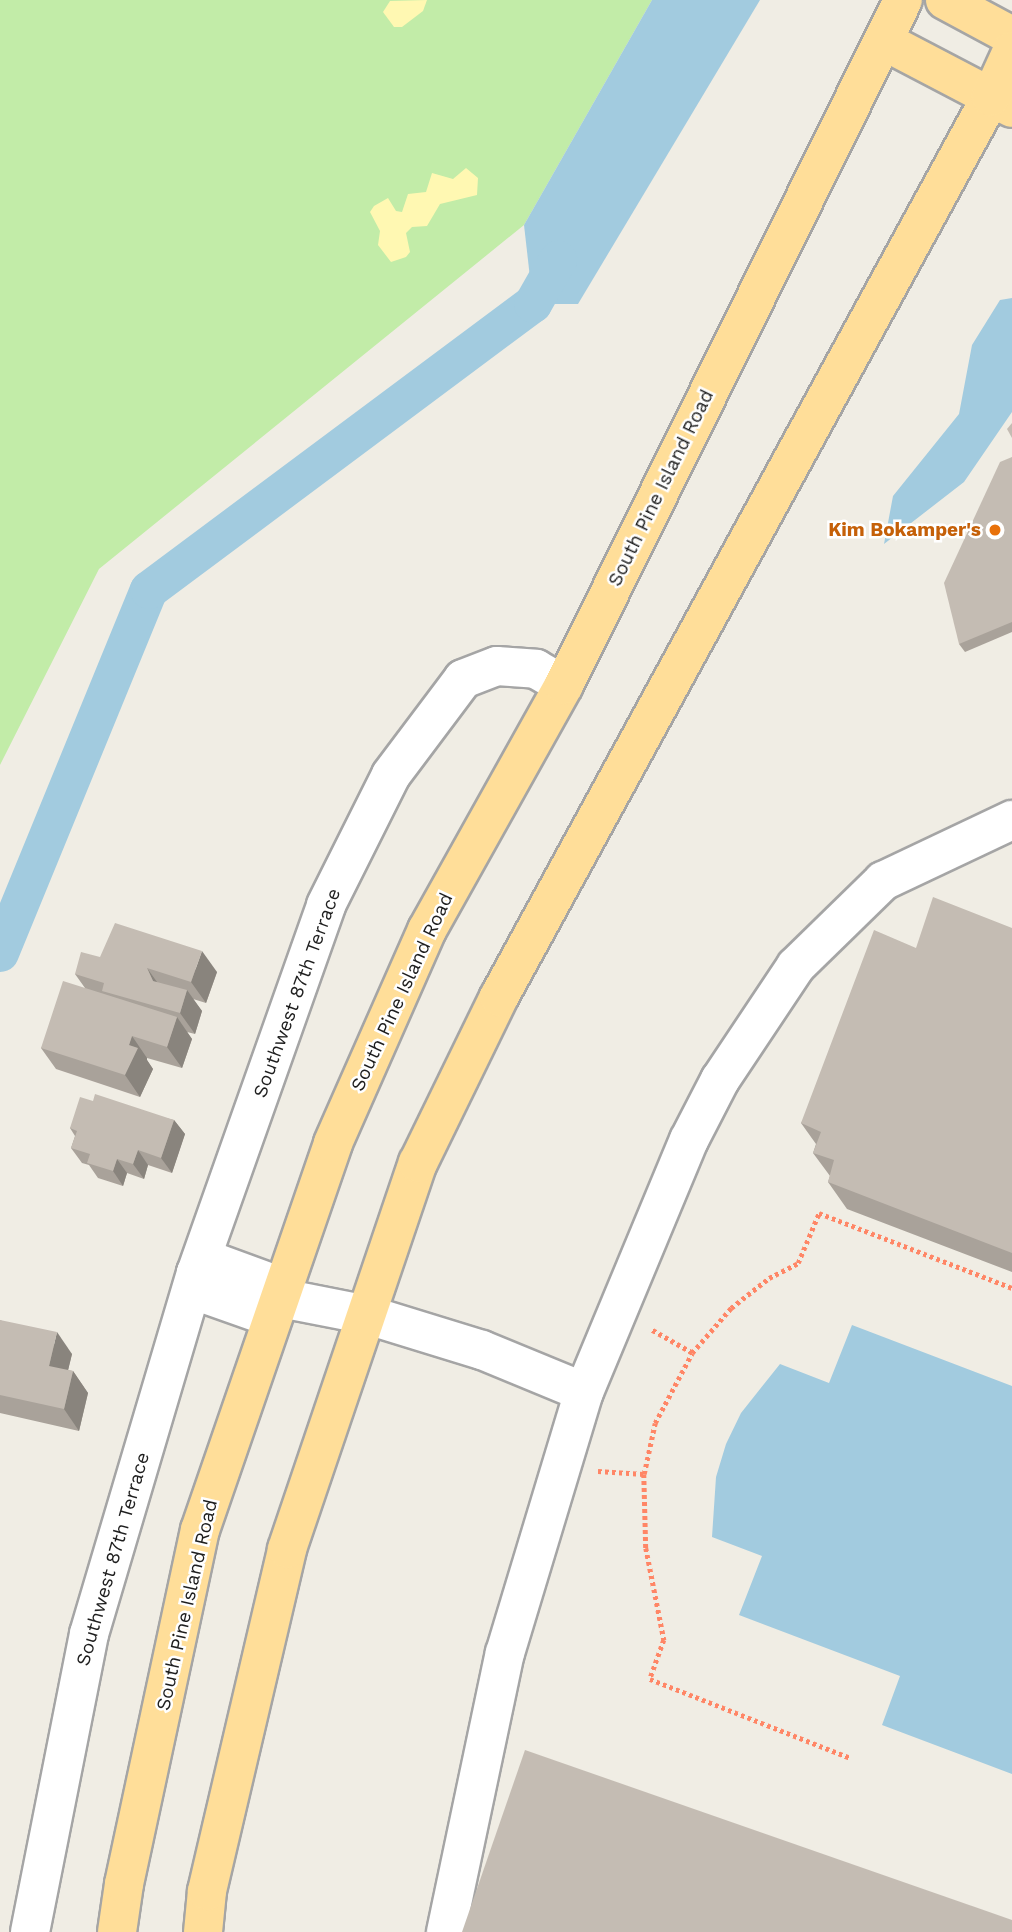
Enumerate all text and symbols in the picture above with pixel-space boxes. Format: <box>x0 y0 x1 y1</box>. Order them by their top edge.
street label: South Pine Island Road <box>603 386 719 590</box>
place label: Kim Bokamper's <box>828 519 981 541</box>
marker: Kim Bokamper's <box>987 522 1003 538</box>
street label: Southwest 87th Terrace <box>248 885 346 1101</box>
street label: South Pine Island Road <box>346 889 458 1095</box>
street label: Southwest 87th Terrace <box>71 1449 155 1669</box>
street label: South Pine Island Road <box>152 1497 222 1713</box>

